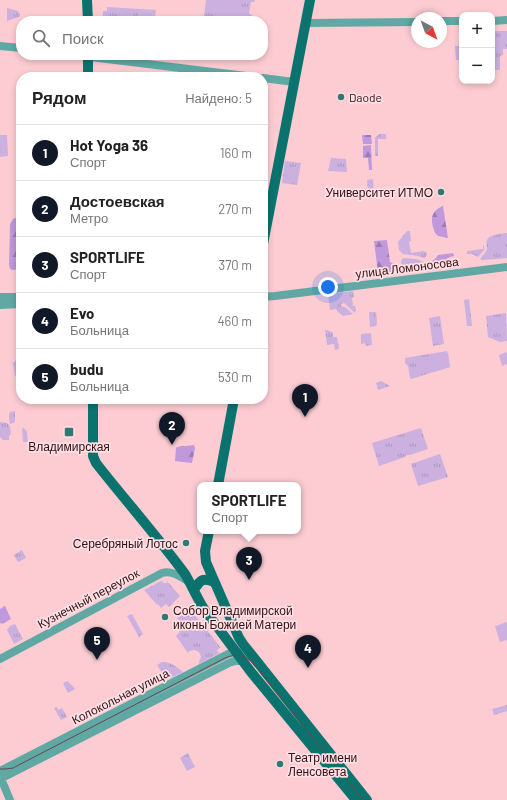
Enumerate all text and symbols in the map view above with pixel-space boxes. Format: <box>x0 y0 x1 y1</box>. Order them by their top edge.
north arrow <box>411 12 447 48</box>
map controls <box>459 12 495 84</box>
button: + <box>459 12 495 48</box>
search box <box>16 16 268 60</box>
icon: search <box>30 27 52 49</box>
text: Поиск <box>62 29 104 47</box>
button: − <box>459 48 495 84</box>
text: Рядом <box>32 87 87 107</box>
text: Найдено: 5 <box>185 90 252 106</box>
place label: Daode <box>349 90 382 104</box>
marker: Daode <box>336 92 346 102</box>
text: Hot Yoga 36 <box>70 136 148 154</box>
text: 1 <box>43 145 47 161</box>
text: 160 m <box>220 145 252 161</box>
text: Спорт <box>70 154 107 170</box>
place label: Университет ИТМО <box>325 185 433 200</box>
marker: Университет ИТМО <box>436 187 446 197</box>
text: Достоевская <box>70 192 165 210</box>
text: 2 <box>41 201 49 217</box>
text: 270 m <box>218 201 252 217</box>
text: Метро <box>70 210 108 226</box>
text: SPORTLIFE <box>70 248 145 266</box>
street label: улица Ломоносова <box>355 254 460 281</box>
text: 3 <box>41 257 49 273</box>
text: 370 m <box>218 257 252 273</box>
text: Спорт <box>70 266 107 282</box>
your location <box>318 277 338 297</box>
text: Evo <box>70 304 94 322</box>
text: 4 <box>41 313 49 329</box>
text: 460 m <box>217 313 252 329</box>
text: Больница <box>70 322 129 338</box>
text: budu <box>70 360 103 378</box>
text: 5 <box>41 369 49 385</box>
text: 530 m <box>218 369 252 385</box>
text: Больница <box>70 378 129 394</box>
pin: 1 <box>292 384 318 417</box>
pin: 2 <box>159 412 185 445</box>
marker: Владимирская <box>63 426 75 438</box>
place label: Владимирская <box>28 439 110 454</box>
popup <box>197 482 301 534</box>
text: SPORTLIFE <box>212 491 286 509</box>
text: Спорт <box>212 509 248 525</box>
place label: Серебряный Лотос <box>73 536 178 551</box>
marker: Серебряный Лотос <box>181 538 191 548</box>
pin: 3 <box>236 547 262 580</box>
street label: Кузнечный переулок <box>35 565 142 632</box>
place label: Собор Владимирской иконы Божией Матери <box>173 603 296 632</box>
marker: Собор Владимирской иконы Божией Матери <box>160 612 170 622</box>
pin: 5 <box>84 627 110 660</box>
pin: 4 <box>295 635 321 668</box>
street label: Колокольная улица <box>69 665 172 728</box>
place label: Театр имени Ленсовета <box>288 750 357 778</box>
marker: Театр имени Ленсовета <box>275 759 285 769</box>

